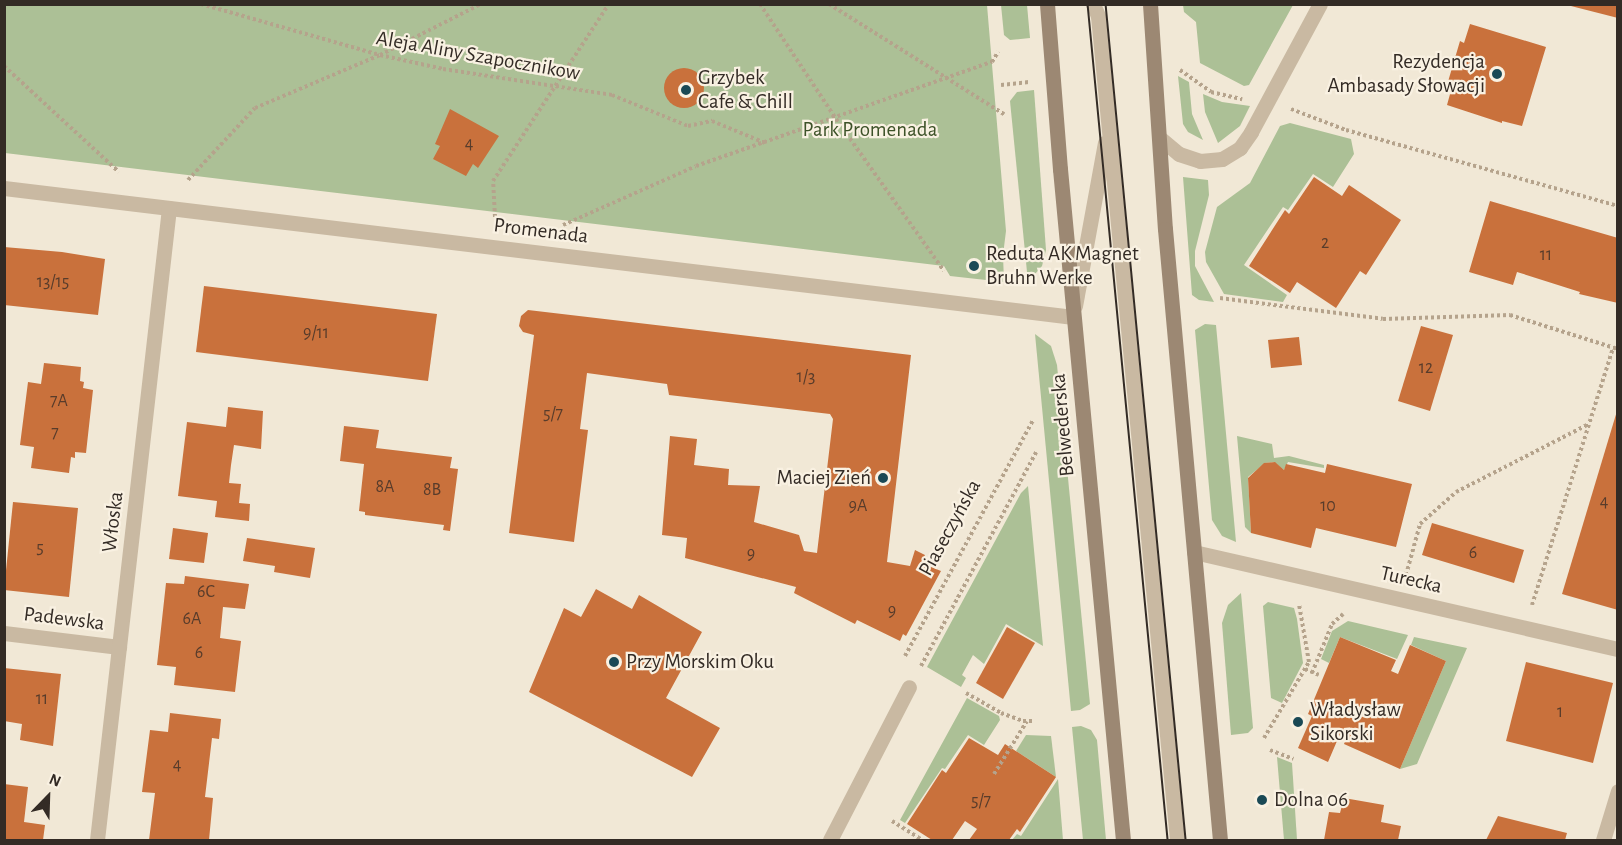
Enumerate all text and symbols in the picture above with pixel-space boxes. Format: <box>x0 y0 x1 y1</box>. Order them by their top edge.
street label: Aleja Aliny Szapocznikow <box>374 26 582 86</box>
place label: Rezydencja Ambasady Słowacji <box>1327 49 1485 99</box>
place label: Grzybek Cafe & Chill <box>698 65 793 115</box>
marker: Rezydencja Ambasady Słowacji <box>1490 67 1504 81</box>
marker: Grzybek Cafe & Chill <box>679 83 693 97</box>
park label: Park Promenada <box>803 117 937 143</box>
house number: 4 <box>465 133 473 155</box>
street label: Promenada <box>492 213 590 249</box>
house number: 2 <box>1321 232 1329 254</box>
place label: Reduta AK Magnet Bruhn Werke <box>986 241 1139 291</box>
house number: 11 <box>1540 244 1552 266</box>
marker: Reduta AK Magnet Bruhn Werke <box>967 259 981 273</box>
house number: 13/15 <box>37 271 69 293</box>
house number: 9/11 <box>303 322 329 344</box>
house number: 12 <box>1419 357 1433 379</box>
house number: 1/3 <box>797 366 815 388</box>
street label: Belwederska <box>1046 372 1080 478</box>
house number: 7A <box>50 390 68 412</box>
house number: 5/7 <box>543 403 563 425</box>
house number: 7 <box>51 422 59 444</box>
place label: Maciej Zień <box>776 465 871 491</box>
marker: Maciej Zień <box>876 471 890 485</box>
street label: Piaseczyńska <box>913 475 987 581</box>
house number: 8A <box>376 476 394 498</box>
house number: 8B <box>423 479 441 501</box>
street label: Włoska <box>97 490 129 554</box>
house number: 4 <box>1600 491 1608 513</box>
house number: 9A <box>849 495 867 517</box>
house number: 10 <box>1320 495 1336 517</box>
house number: 5 <box>36 537 44 559</box>
house number: 6 <box>1469 542 1477 564</box>
house number: 9 <box>747 543 755 565</box>
street label: Turecka <box>1378 561 1444 599</box>
house number: 6C <box>197 581 215 603</box>
house number: 9 <box>888 600 896 622</box>
street label: Padewska <box>22 602 106 636</box>
house number: 6A <box>183 608 201 630</box>
house number: 6 <box>195 642 203 664</box>
place label: Przy Morskim Oku <box>626 649 774 675</box>
marker: Przy Morskim Oku <box>607 655 621 669</box>
house number: 11 <box>36 688 48 710</box>
place label: Władysław Sikorski <box>1310 697 1401 747</box>
house number: 1 <box>1557 701 1563 723</box>
marker: Władysław Sikorski <box>1291 715 1305 729</box>
house number: 4 <box>173 754 181 776</box>
north arrow <box>18 767 78 827</box>
text: N <box>47 771 63 790</box>
place label: Dolna 06 <box>1274 787 1348 813</box>
house number: 5/7 <box>971 790 991 812</box>
marker: Dolna 06 <box>1255 793 1269 807</box>

